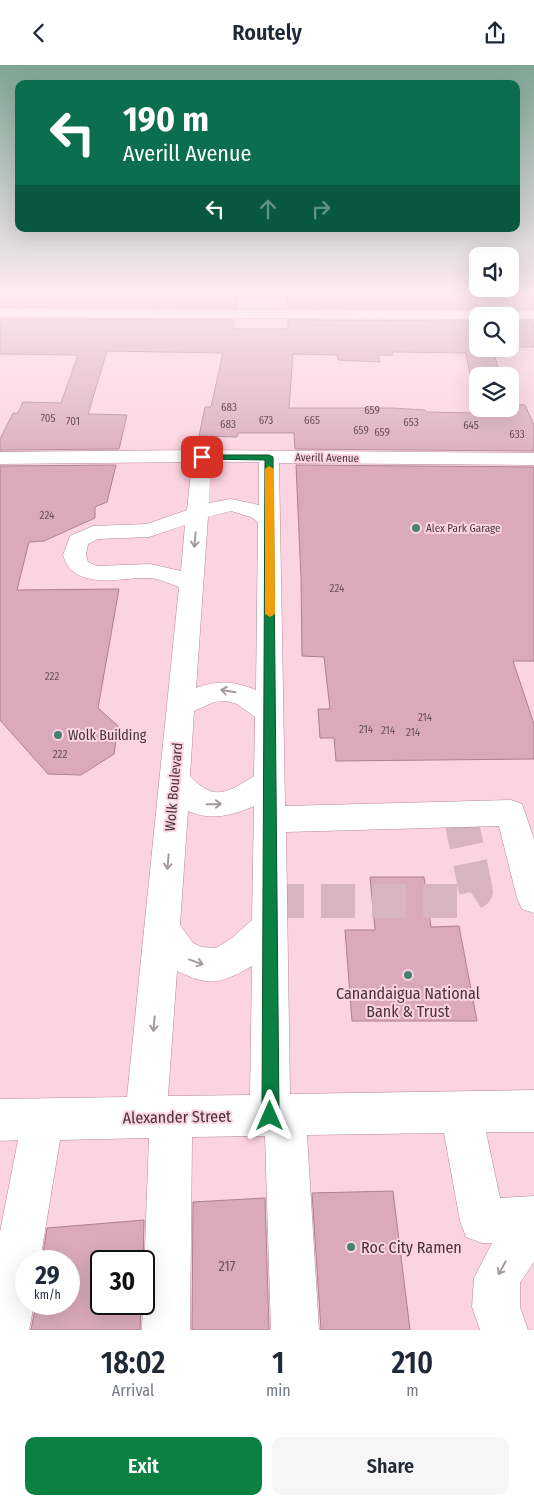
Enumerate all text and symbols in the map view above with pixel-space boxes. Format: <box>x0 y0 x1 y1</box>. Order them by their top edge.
icon: back <box>25 19 53 47</box>
text: Routely <box>232 19 302 46</box>
icon: share <box>481 19 509 47</box>
text: 190 m <box>123 98 209 140</box>
icon: left <box>40 100 105 165</box>
text: Averill Avenue <box>123 140 251 167</box>
icon: left <box>201 195 229 223</box>
icon: ahead <box>254 195 282 223</box>
icon: right <box>307 195 335 223</box>
map controls <box>469 247 519 417</box>
button: sound <box>469 247 519 297</box>
button: search <box>469 307 519 357</box>
button: layers <box>469 367 519 417</box>
house number: 683 <box>221 401 237 414</box>
house number: 659 <box>364 404 380 417</box>
house number: 705 <box>40 412 56 425</box>
house number: 673 <box>259 414 273 427</box>
house number: 665 <box>304 414 320 427</box>
house number: 701 <box>66 415 80 428</box>
house number: 653 <box>403 416 419 429</box>
house number: 683 <box>220 418 236 431</box>
house number: 645 <box>463 419 479 432</box>
house number: 659 <box>353 424 369 437</box>
house number: 659 <box>374 426 390 439</box>
house number: 633 <box>509 428 525 441</box>
pin <box>181 436 223 478</box>
icon: arrive <box>188 443 216 471</box>
street label: Averill Avenue <box>295 451 359 465</box>
house number: 224 <box>40 509 55 522</box>
marker: Alex Park Garage <box>410 522 422 534</box>
place label: Alex Park Garage <box>426 522 500 535</box>
one-way arrow <box>190 532 200 548</box>
house number: 224 <box>330 582 345 595</box>
house number: 222 <box>45 670 59 683</box>
one-way arrow <box>220 686 236 696</box>
house number: 214 <box>418 711 433 724</box>
house number: 214 <box>359 723 374 736</box>
house number: 214 <box>381 724 396 737</box>
house number: 214 <box>406 726 421 739</box>
place label: Wolk Building <box>68 727 147 744</box>
marker: Wolk Building <box>52 729 64 741</box>
street label: Wolk Boulevard <box>162 742 186 832</box>
house number: 222 <box>53 748 67 761</box>
one-way arrow <box>206 799 222 808</box>
one-way arrow <box>163 854 173 870</box>
one-way arrow <box>188 957 204 967</box>
marker: Canandaigua National Bank & Trust <box>402 969 414 981</box>
place label: Canandaigua National Bank & Trust <box>336 984 480 1021</box>
one-way arrow <box>149 1015 159 1031</box>
position arrow <box>243 1089 295 1141</box>
street label: Alexander Street <box>123 1107 232 1127</box>
place label: Roc City Ramen <box>361 1238 462 1257</box>
marker: Roc City Ramen <box>345 1241 357 1253</box>
speed limit sign: 30 <box>90 1250 155 1315</box>
house number: 217 <box>219 1258 236 1275</box>
text: 29 <box>35 1261 60 1291</box>
one-way arrow <box>497 1261 507 1275</box>
text: km/h <box>34 1288 61 1302</box>
text: 18:02 <box>101 1345 165 1381</box>
text: 1 <box>272 1345 285 1381</box>
text: 210 <box>391 1345 433 1381</box>
text: Arrival <box>112 1381 154 1400</box>
text: min <box>266 1381 291 1400</box>
text: m <box>406 1381 419 1400</box>
button: Exit <box>25 1437 262 1495</box>
button: Share <box>272 1437 509 1495</box>

